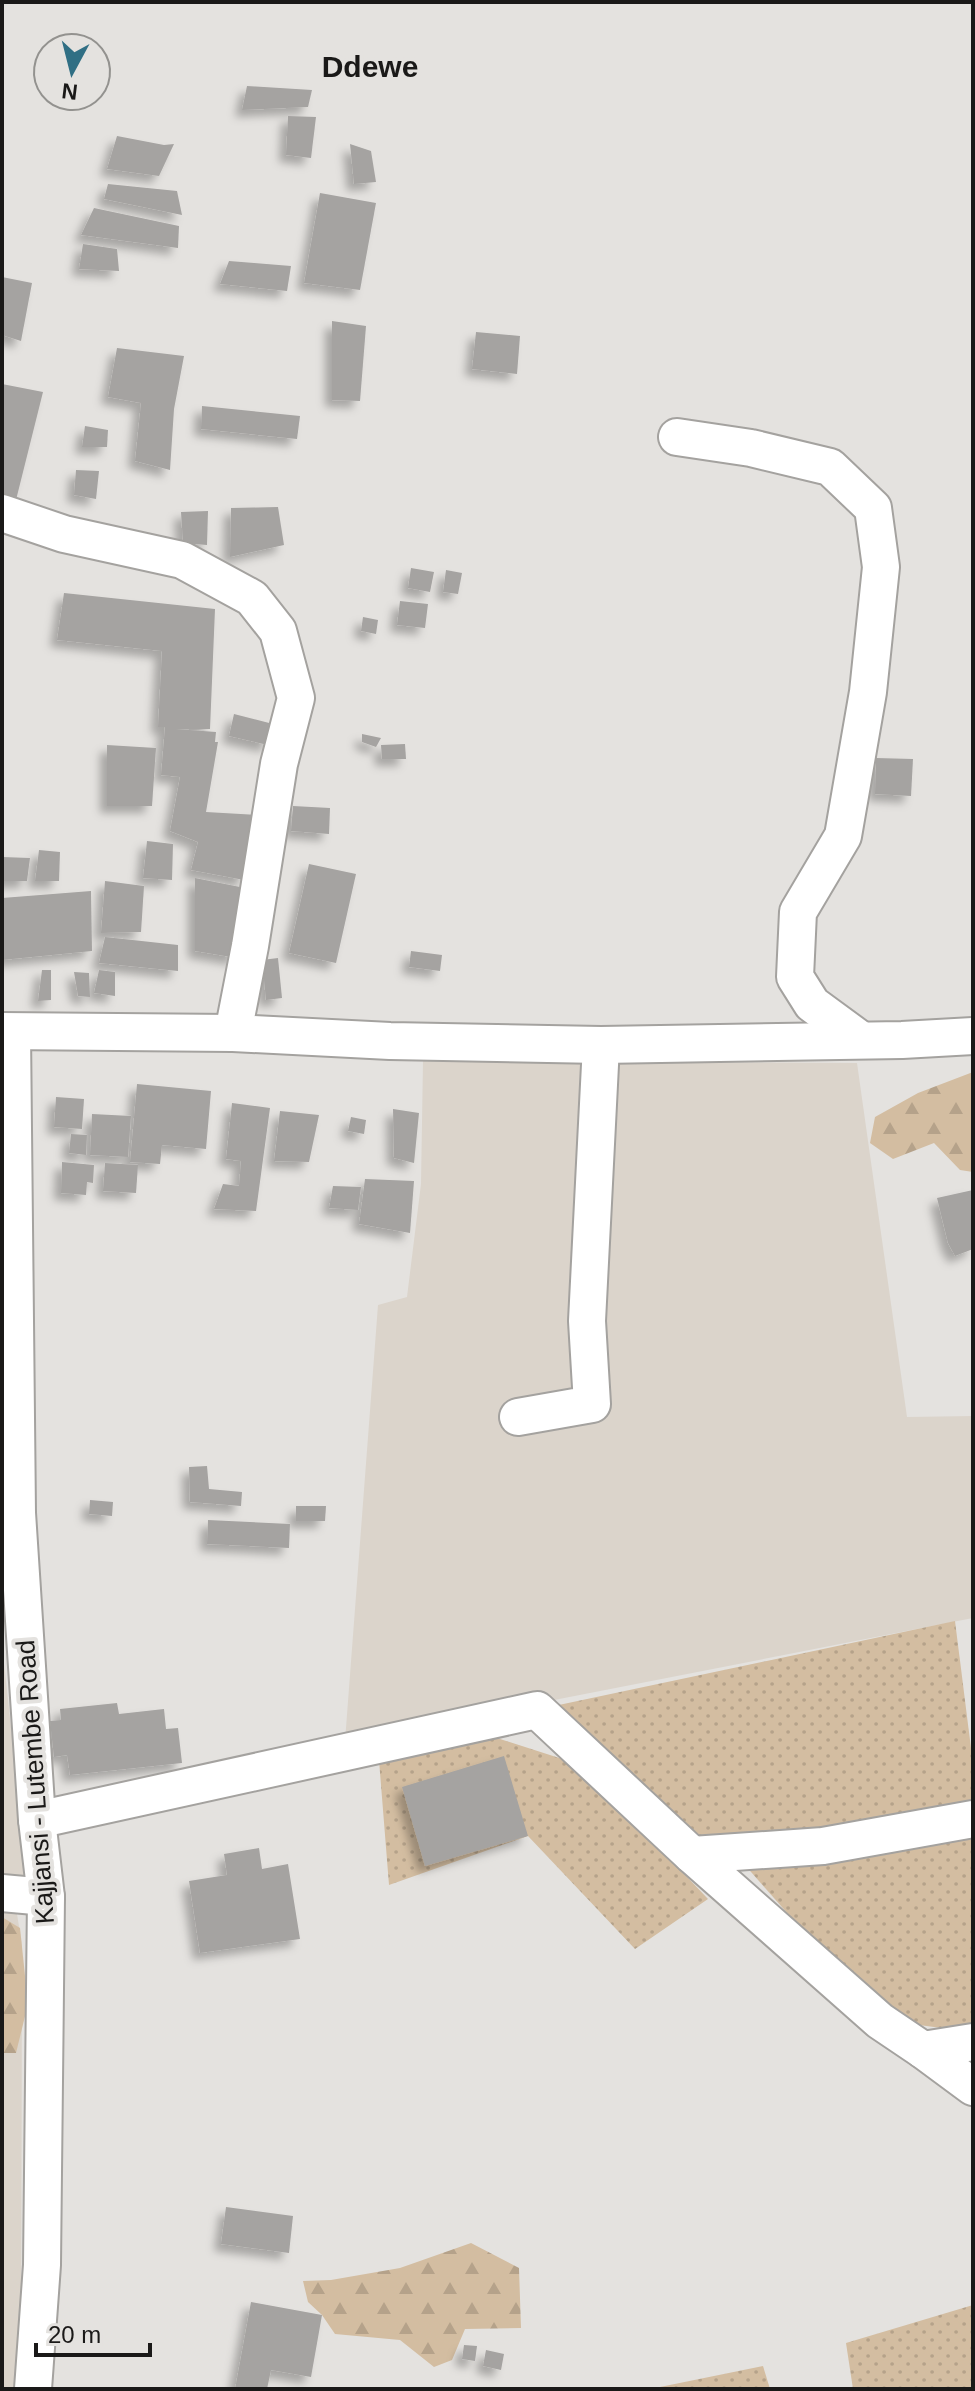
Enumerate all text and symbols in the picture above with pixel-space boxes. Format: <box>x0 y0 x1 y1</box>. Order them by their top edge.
north arrow <box>32 32 112 112</box>
district label: Ddewe <box>322 50 418 83</box>
text: N <box>60 78 79 105</box>
street label: Kajjansi - Lutembe Road <box>10 1639 60 1925</box>
scale bar <box>36 2307 150 2357</box>
text: 20 m <box>48 2321 101 2348</box>

